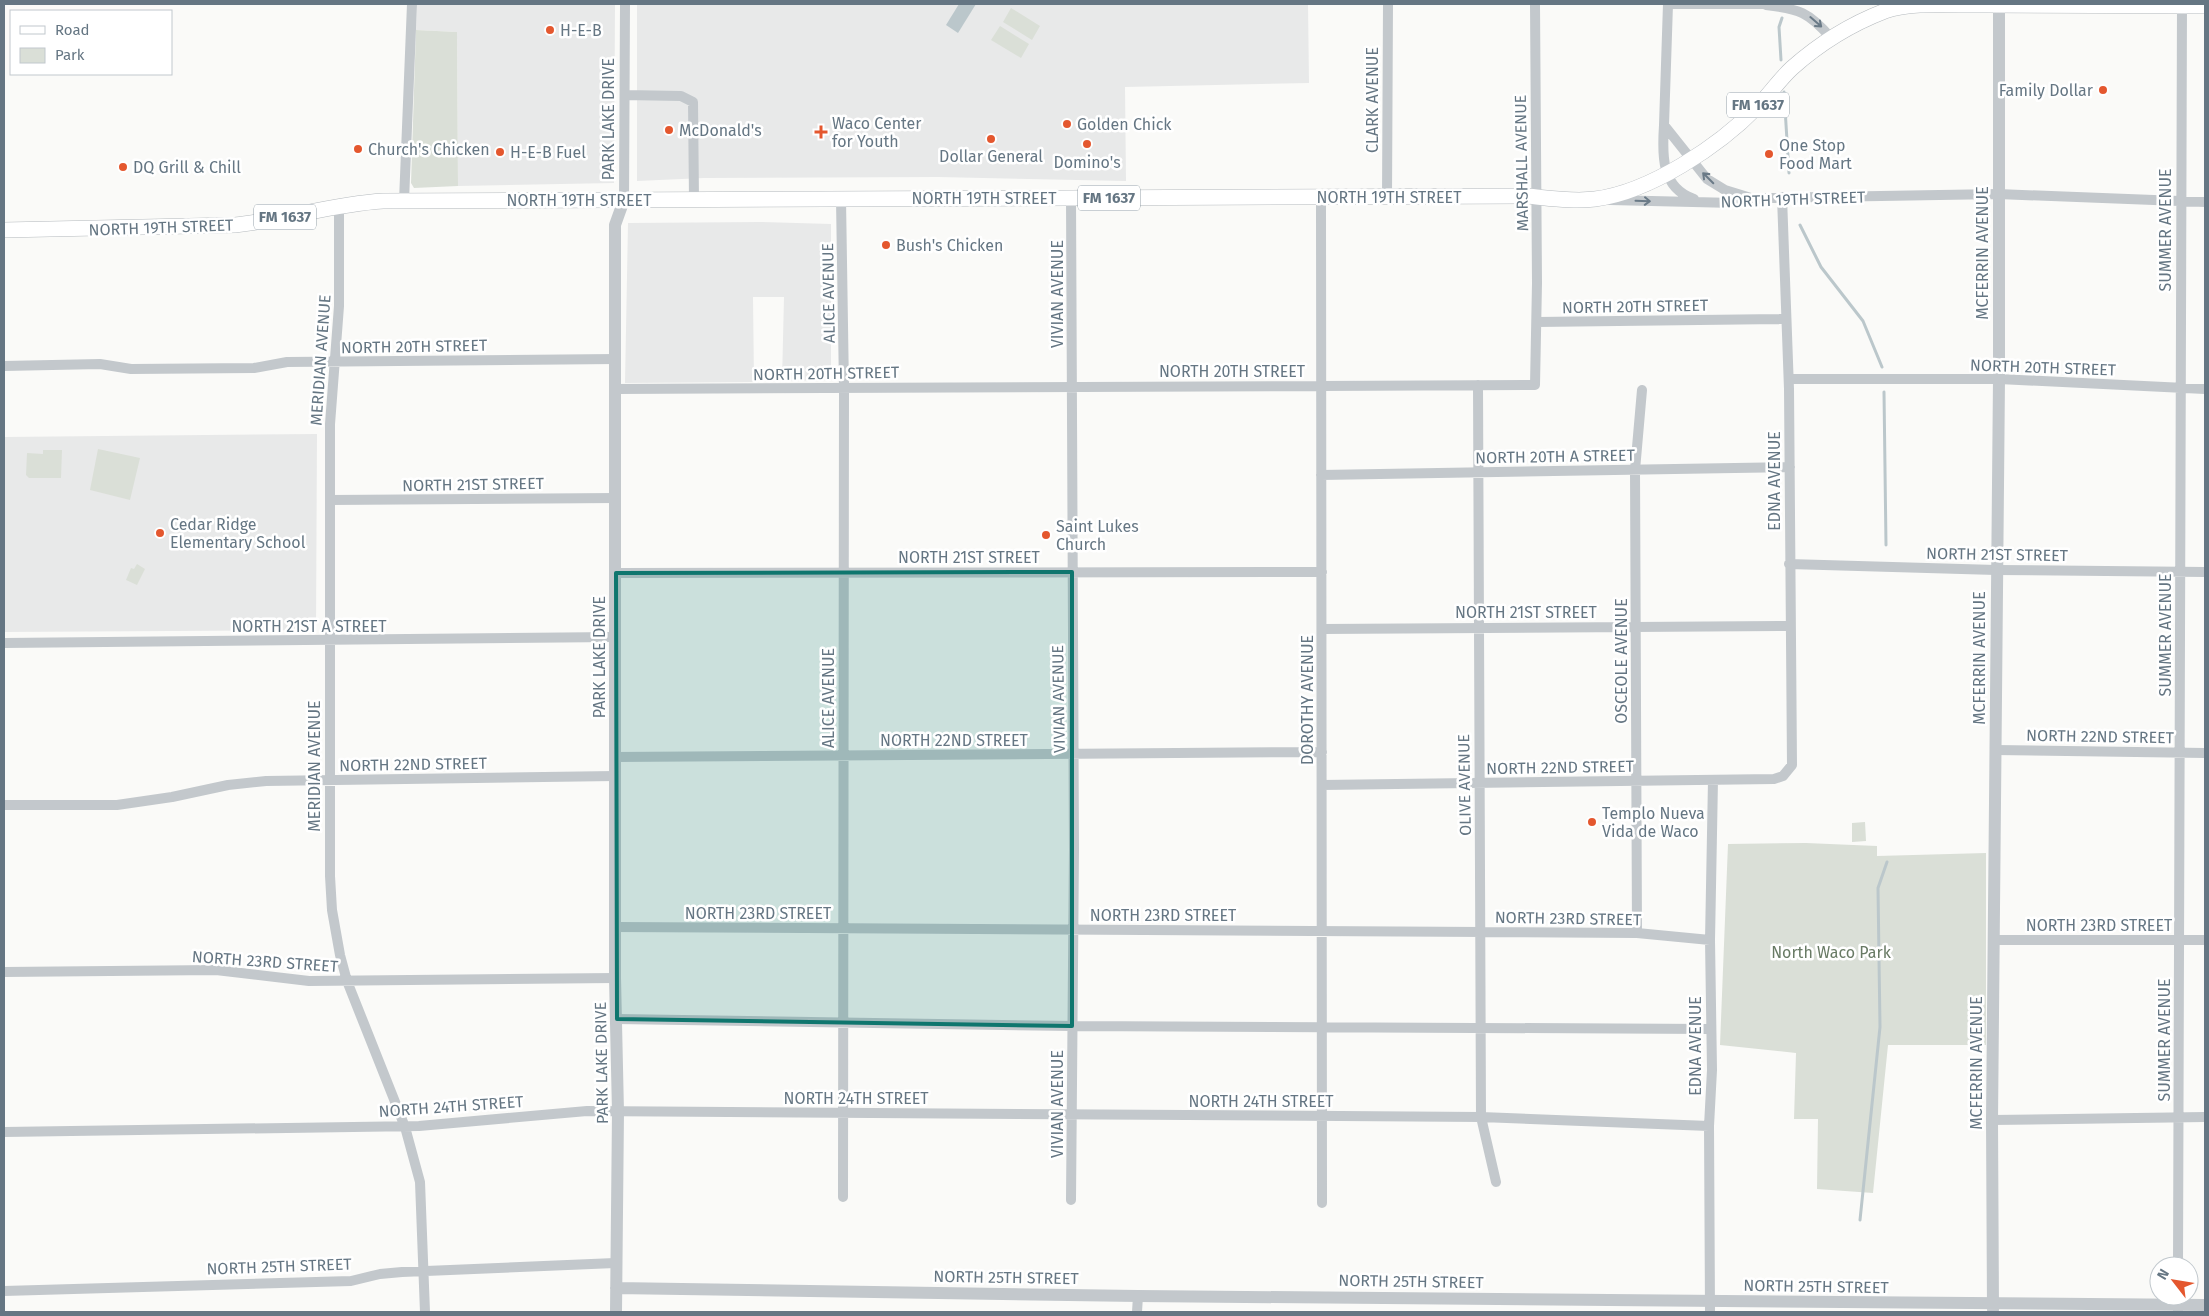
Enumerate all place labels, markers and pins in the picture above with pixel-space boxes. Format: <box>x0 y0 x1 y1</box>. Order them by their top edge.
place label: H-E-B <box>560 21 602 40</box>
marker: H-E-B <box>544 24 556 36</box>
place label: Family Dollar <box>1999 81 2094 100</box>
marker: Family Dollar <box>2097 84 2109 96</box>
place label: Waco Center for Youth <box>832 114 922 151</box>
place label: Golden Chick <box>1077 115 1172 134</box>
marker: Golden Chick <box>1061 118 1073 130</box>
place label: McDonald's <box>679 121 762 140</box>
marker: McDonald's <box>663 124 675 136</box>
marker: Waco Center for Youth <box>814 125 828 139</box>
marker: Dollar General <box>985 133 997 145</box>
place label: One Stop Food Mart <box>1779 136 1852 173</box>
marker: Domino's <box>1081 138 1093 150</box>
place label: Church's Chicken <box>368 140 490 159</box>
marker: Church's Chicken <box>352 143 364 155</box>
place label: H-E-B Fuel <box>510 143 586 162</box>
marker: H-E-B Fuel <box>494 146 506 158</box>
place label: Dollar General <box>939 147 1043 166</box>
marker: One Stop Food Mart <box>1763 148 1775 160</box>
place label: Domino's <box>1053 153 1121 172</box>
place label: DQ Grill & Chill <box>133 158 241 177</box>
marker: DQ Grill & Chill <box>117 161 129 173</box>
place label: Bush's Chicken <box>896 236 1003 255</box>
marker: Bush's Chicken <box>880 239 892 251</box>
place label: Cedar Ridge Elementary School <box>170 515 306 552</box>
place label: Saint Lukes Church <box>1056 517 1139 554</box>
marker: Cedar Ridge Elementary School <box>154 527 166 539</box>
marker: Saint Lukes Church <box>1040 529 1052 541</box>
place label: Templo Nueva Vida de Waco <box>1602 804 1705 841</box>
marker: Templo Nueva Vida de Waco <box>1586 816 1598 828</box>

